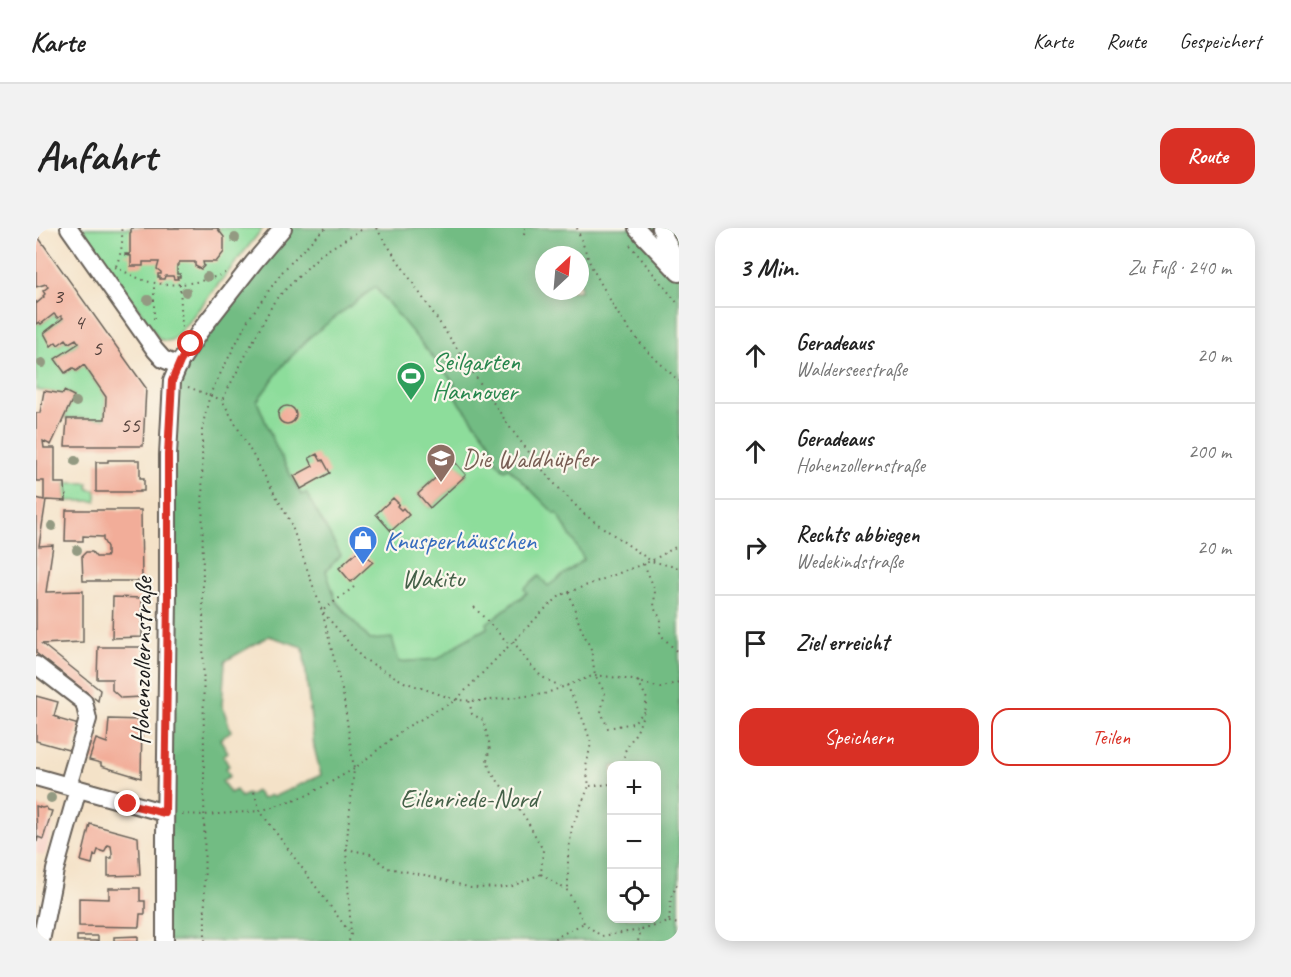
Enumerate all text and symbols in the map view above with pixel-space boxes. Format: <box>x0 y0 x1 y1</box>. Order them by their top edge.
text: Karte <box>30 24 84 59</box>
text: Karte <box>1033 28 1073 54</box>
text: Route <box>1106 28 1146 54</box>
text: Gespeichert <box>1179 28 1261 54</box>
button: Route <box>1160 128 1255 184</box>
text: Anfahrt <box>36 130 156 183</box>
north arrow <box>535 246 589 300</box>
text: 3 Min. <box>739 251 798 284</box>
text: Zu Fuß · 240 m <box>1128 255 1231 280</box>
house number: 3 <box>53 282 65 310</box>
house number: 4 <box>74 308 86 336</box>
text: Geradeaus <box>796 329 873 357</box>
route start <box>177 330 203 356</box>
house number: 5 <box>92 334 103 362</box>
icon: ahead <box>739 339 772 372</box>
text: 20 m <box>1197 343 1231 368</box>
place label: Seilgarten Hannover <box>432 345 520 408</box>
text: Walderseestraße <box>796 357 907 382</box>
sports icon: Seilgarten Hannover <box>395 360 427 402</box>
house number: 55 <box>120 411 141 439</box>
text: Geradeaus <box>796 425 873 453</box>
icon: ahead <box>739 435 772 468</box>
text: 200 m <box>1188 439 1231 464</box>
school or university icon: Die Waldhüpfer <box>425 442 457 484</box>
place label: Die Waldhüpfer <box>462 442 600 475</box>
text: Hohenzollernstraße <box>796 453 925 478</box>
text: Rechts abbiegen <box>796 521 919 549</box>
shop icon: Knusperhäuschen <box>347 524 379 566</box>
place label: Knusperhäuschen <box>384 524 538 557</box>
icon: right <box>739 531 772 564</box>
text: 20 m <box>1197 535 1231 560</box>
text: Wedekindstraße <box>796 549 903 574</box>
park label: Wakitu <box>402 562 466 595</box>
street label: Hohenzollernstraße <box>124 574 160 745</box>
icon: arrive <box>739 627 772 660</box>
text: Ziel erreicht <box>796 629 889 657</box>
button: Speichern <box>739 708 979 766</box>
button: Teilen <box>991 708 1231 766</box>
map controls <box>607 761 661 923</box>
button: + <box>607 761 661 815</box>
park label: Eilenriede-Nord <box>400 782 541 815</box>
route end <box>114 790 140 816</box>
button: − <box>607 815 661 869</box>
button: locate <box>607 869 661 923</box>

